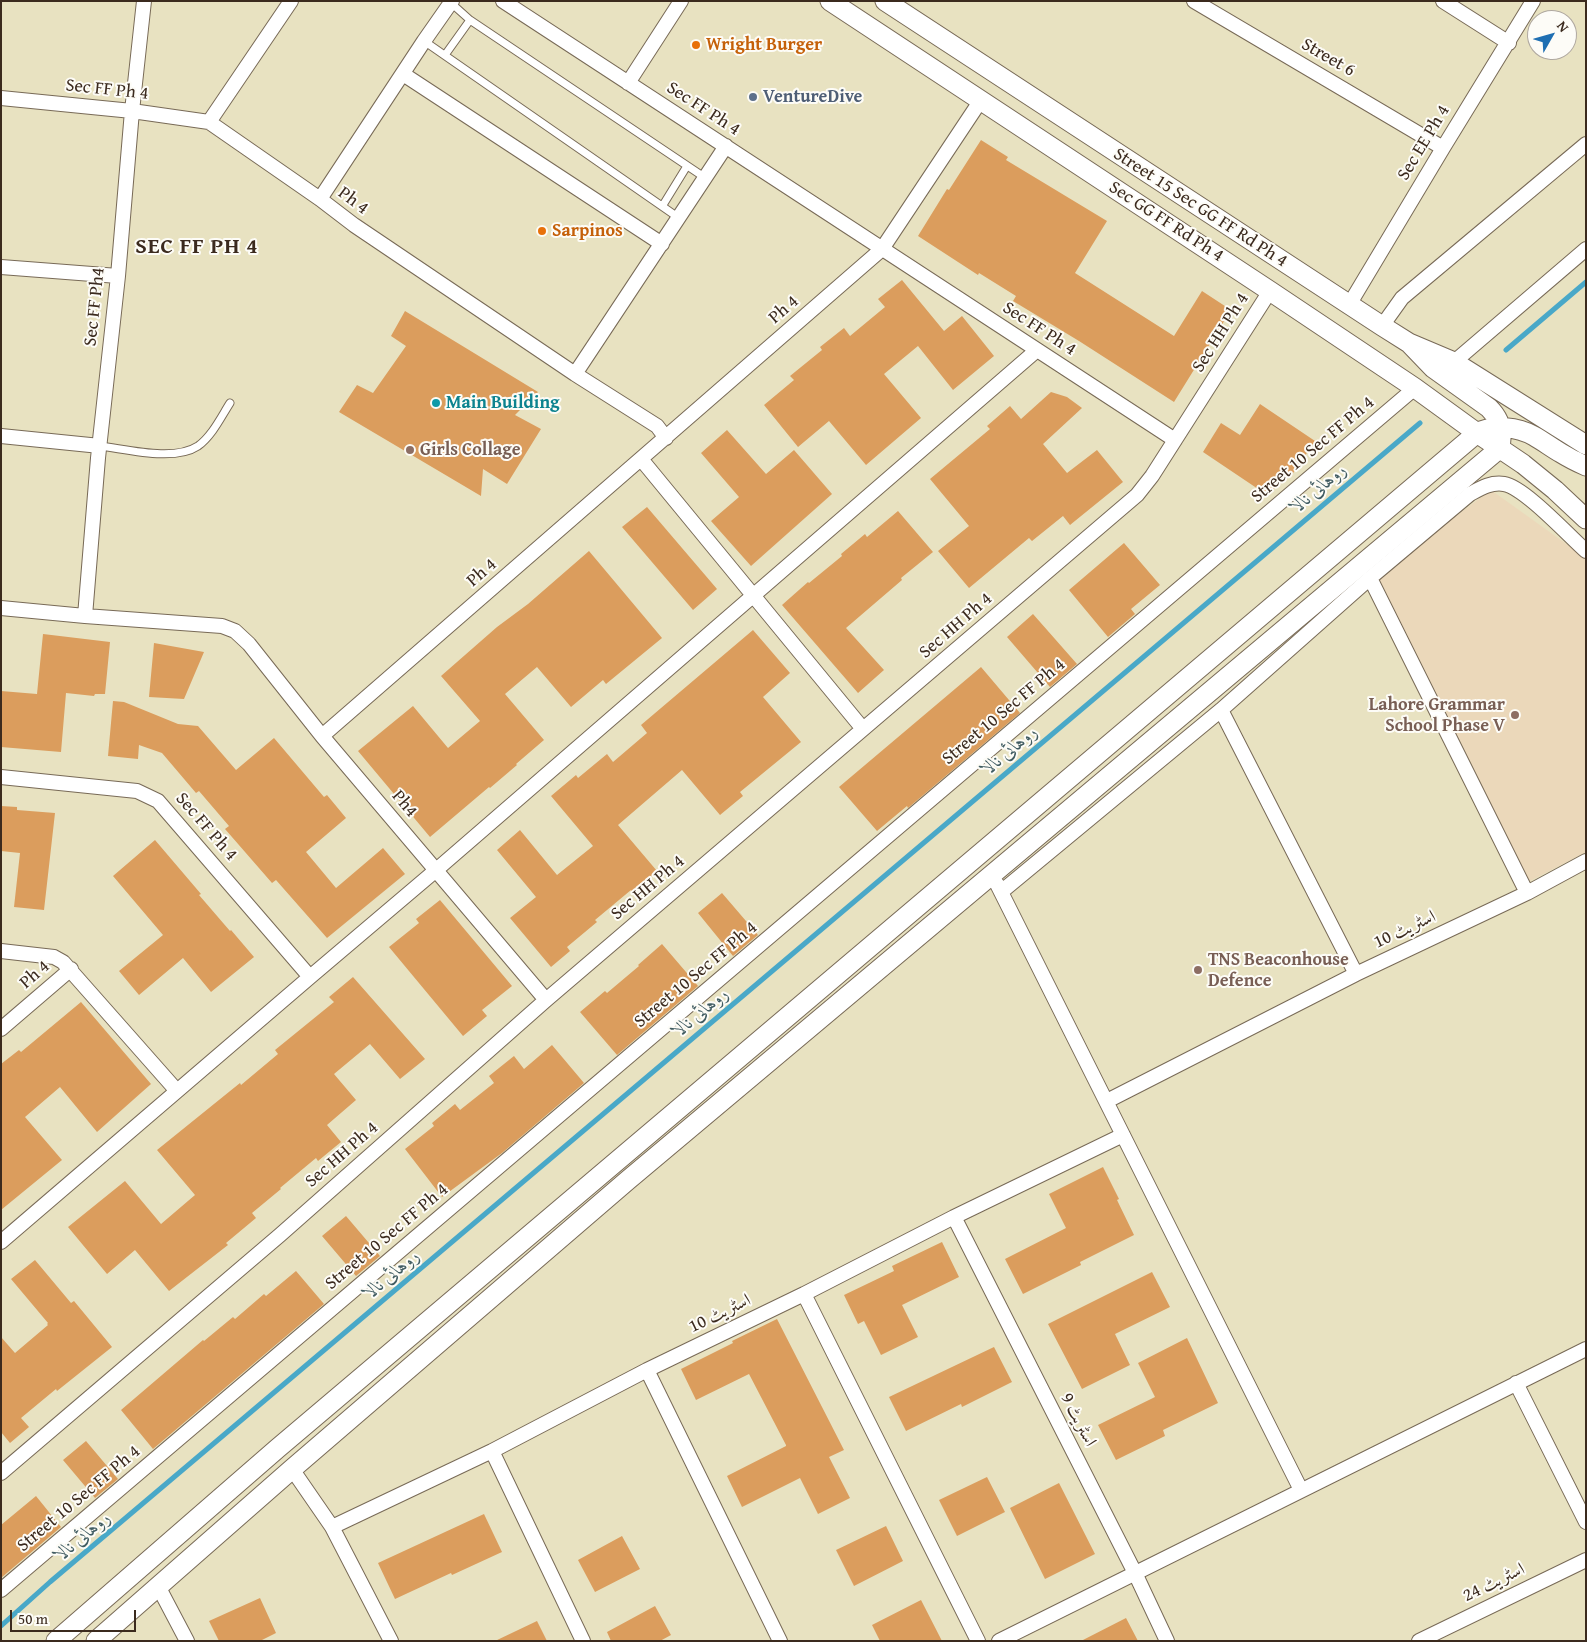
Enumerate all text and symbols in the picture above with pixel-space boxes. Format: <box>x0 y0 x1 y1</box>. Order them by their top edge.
north arrow <box>1527 10 1577 60</box>
text: N <box>1552 17 1574 36</box>
place label: Wright Burger <box>706 34 822 56</box>
street label: Street 6 <box>1297 34 1359 82</box>
marker: Wright Burger <box>690 39 702 51</box>
street label: Sec FF Ph 4 <box>65 75 149 105</box>
street label: Sec FF Ph 4 <box>662 77 744 141</box>
place label: VentureDive <box>763 86 862 108</box>
marker: VentureDive <box>747 91 759 103</box>
street label: Sec EE Ph 4 <box>1393 102 1455 184</box>
street label: Street 15 Sec GG FF Rd Ph 4 <box>1109 144 1291 272</box>
street label: Sec GG FF Rd Ph 4 <box>1105 177 1227 267</box>
street label: Ph 4 <box>334 183 372 219</box>
place label: Sarpinos <box>552 220 623 242</box>
marker: Sarpinos <box>536 225 548 237</box>
district label: SEC FF PH 4 <box>134 234 260 260</box>
street label: Sec FF Ph4 <box>80 267 110 347</box>
street label: Sec HH Ph 4 <box>1188 289 1254 377</box>
street label: Ph 4 <box>765 291 803 329</box>
street label: Sec FF Ph 4 <box>998 297 1080 361</box>
place label: Main Building <box>446 392 560 414</box>
street label: Street 10 Sec FF Ph 4 <box>1247 392 1379 508</box>
marker: Main Building <box>430 397 442 409</box>
place label: Girls Collage <box>420 439 521 461</box>
marker: Girls Collage <box>404 444 416 456</box>
water label: روہائی نالا <box>1286 459 1352 519</box>
street label: Ph 4 <box>463 554 501 592</box>
street label: Sec HH Ph 4 <box>915 589 997 663</box>
street label: Street 10 Sec FF Ph 4 <box>938 654 1070 770</box>
place label: Lahore Grammar School Phase V <box>1369 694 1505 736</box>
marker: Lahore Grammar School Phase V <box>1509 709 1521 721</box>
water label: روہائی نالا <box>977 721 1043 781</box>
street label: Ph4 <box>387 786 421 822</box>
street label: Sec FF Ph 4 <box>171 789 241 865</box>
street label: Sec HH Ph 4 <box>607 851 689 925</box>
street label: اسٹریٹ 10 <box>1371 906 1439 954</box>
street label: Street 10 Sec FF Ph 4 <box>630 917 762 1033</box>
place label: TNS Beaconhouse Defence <box>1208 949 1349 992</box>
street label: Ph 4 <box>16 956 54 994</box>
marker: TNS Beaconhouse Defence <box>1192 964 1204 976</box>
water label: روہائی نالا <box>668 983 734 1043</box>
street label: Sec HH Ph 4 <box>301 1118 383 1192</box>
street label: Street 10 Sec FF Ph 4 <box>321 1179 453 1295</box>
water label: روہائی نالا <box>359 1245 425 1305</box>
street label: اسٹریٹ 10 <box>686 1290 754 1338</box>
street label: اسٹریٹ 9 <box>1055 1390 1101 1450</box>
street label: Street 10 Sec FF Ph 4 <box>13 1441 145 1557</box>
water label: روہائی نالا <box>50 1507 116 1567</box>
street label: اسٹریٹ 24 <box>1460 1559 1528 1607</box>
scale bar <box>12 1600 139 1632</box>
text: 50 m <box>18 1608 48 1629</box>

